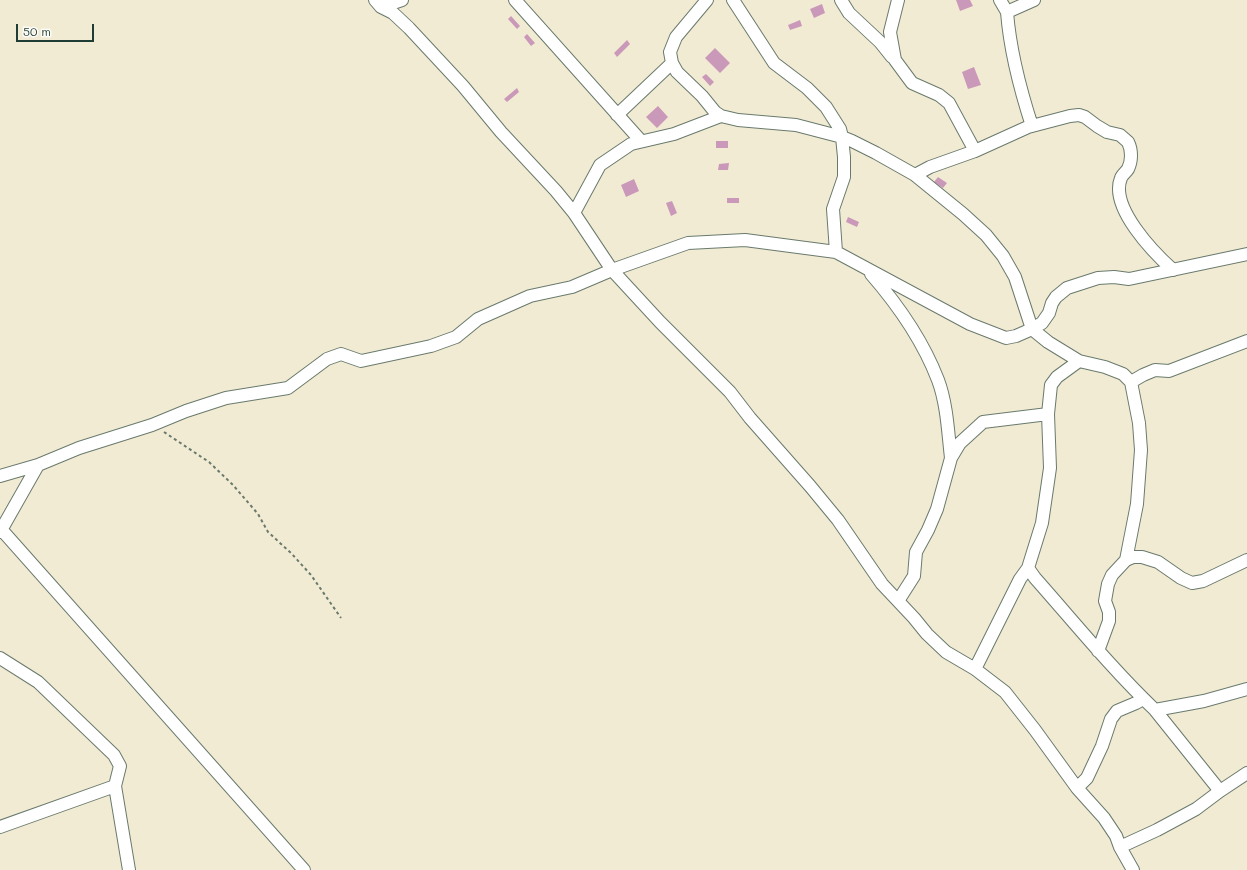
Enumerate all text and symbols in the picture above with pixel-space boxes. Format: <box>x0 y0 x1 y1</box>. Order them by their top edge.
scale bar <box>18 16 96 42</box>
text: 50 m <box>23 23 51 39</box>

